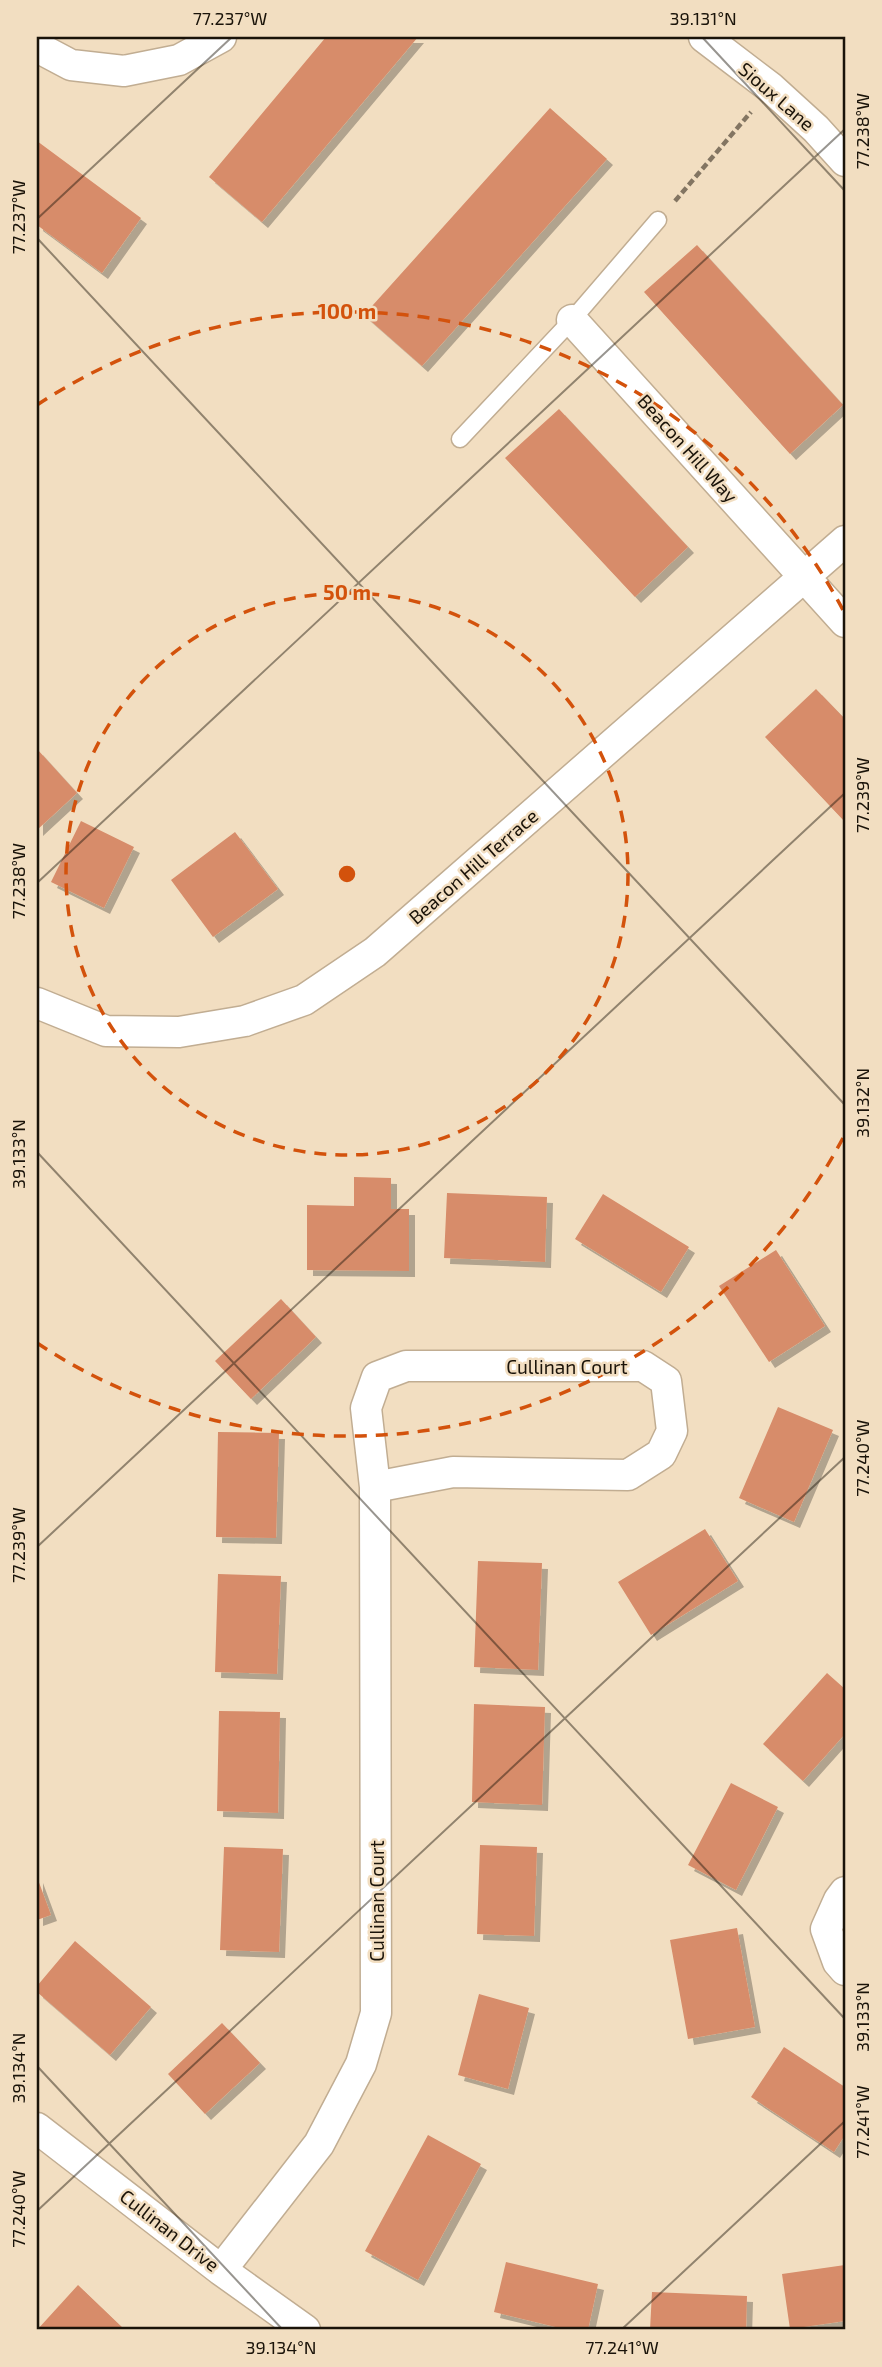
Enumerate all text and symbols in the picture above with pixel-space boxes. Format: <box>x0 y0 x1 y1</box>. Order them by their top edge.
text: 77.237°W <box>193 7 267 29</box>
text: 39.131°N <box>669 7 737 29</box>
street label: Sioux Lane <box>734 57 820 135</box>
text: 77.238°W <box>851 93 873 169</box>
text: 77.237°W <box>7 180 29 254</box>
text: 100 m <box>318 298 376 323</box>
street label: Beacon Hill Way <box>633 389 743 507</box>
text: 50 m <box>323 579 371 604</box>
text: 77.239°W <box>851 757 873 833</box>
street label: Beacon Hill Terrace <box>404 804 542 928</box>
text: 77.238°W <box>7 843 29 919</box>
centre of rings <box>335 862 359 886</box>
text: 39.132°N <box>851 1068 873 1138</box>
text: 39.133°N <box>7 1119 29 1189</box>
street label: Cullinan Court <box>506 1355 628 1378</box>
text: 77.240°W <box>851 1419 873 1497</box>
text: 77.239°W <box>7 1507 29 1583</box>
street label: Cullinan Court <box>365 1840 388 1962</box>
text: 39.133°N <box>851 1982 873 2052</box>
text: 39.134°N <box>7 2032 29 2104</box>
text: 77.241°W <box>851 2085 873 2159</box>
text: 77.240°W <box>7 2170 29 2248</box>
street label: Cullinan Drive <box>116 2184 224 2276</box>
text: 39.134°N <box>245 2336 317 2358</box>
text: 77.241°W <box>585 2336 659 2358</box>

